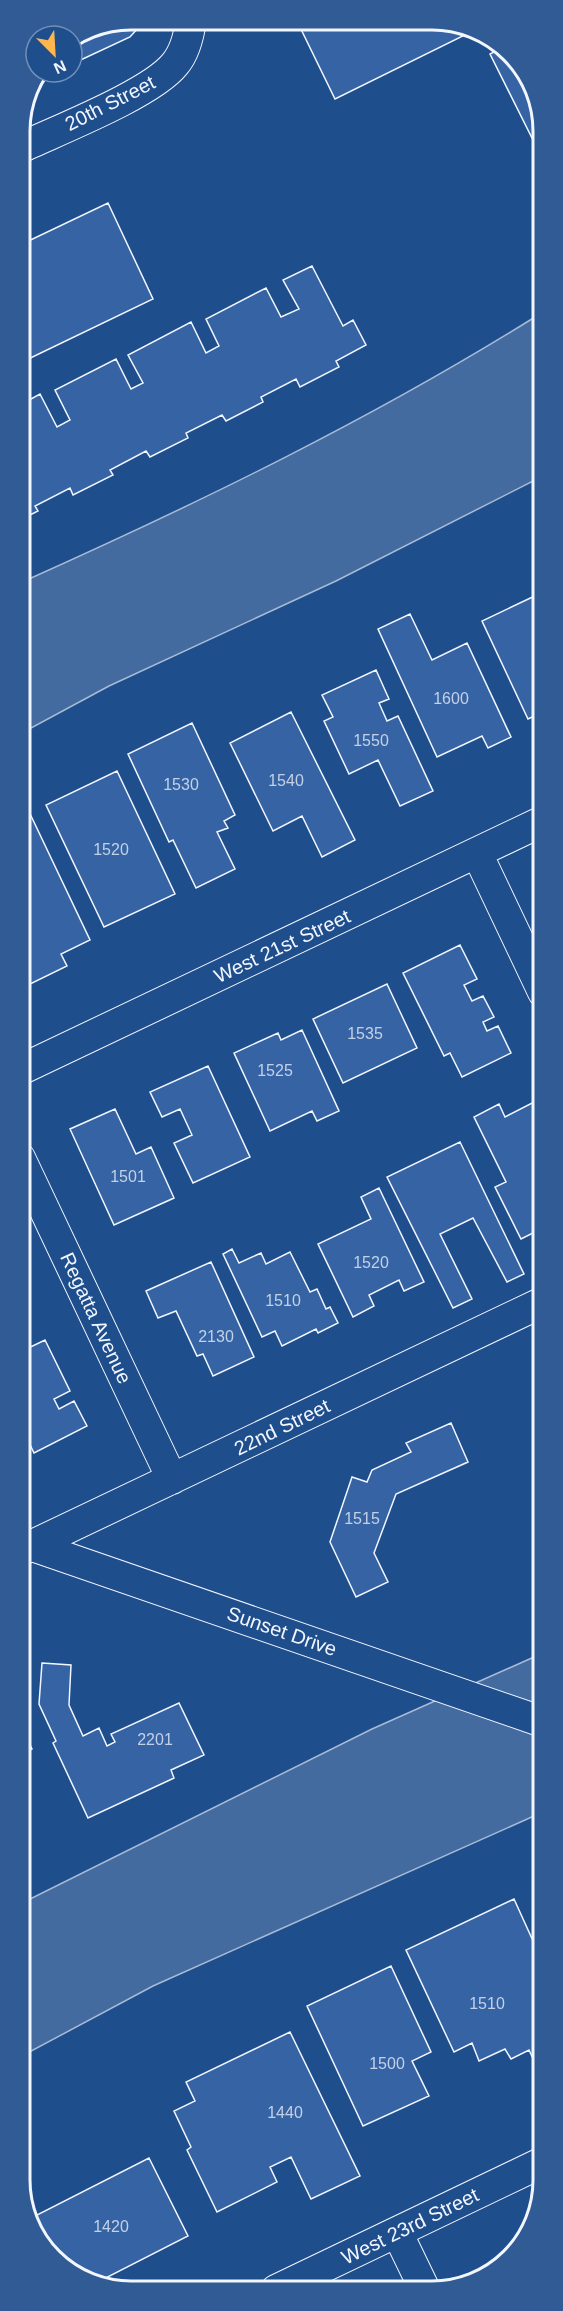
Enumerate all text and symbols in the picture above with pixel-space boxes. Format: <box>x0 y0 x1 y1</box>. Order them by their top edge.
north arrow <box>24 24 84 84</box>
text: N <box>51 57 69 77</box>
street label: 20th Street <box>61 71 159 135</box>
house number: 1600 <box>433 690 469 707</box>
house number: 1550 <box>353 732 389 749</box>
house number: 1540 <box>268 772 304 789</box>
house number: 1530 <box>163 776 199 793</box>
house number: 1520 <box>93 841 129 858</box>
street label: West 21st Street <box>211 905 354 987</box>
house number: 1535 <box>347 1025 383 1042</box>
house number: 1525 <box>257 1062 293 1079</box>
house number: 1501 <box>110 1168 146 1185</box>
street label: Regatta Avenue <box>56 1249 136 1387</box>
house number: 1520 <box>353 1254 389 1271</box>
house number: 1510 <box>265 1292 301 1309</box>
house number: 2130 <box>198 1328 234 1345</box>
street label: 22nd Street <box>231 1394 334 1460</box>
house number: 1515 <box>344 1510 380 1527</box>
street label: Sunset Drive <box>224 1602 340 1660</box>
house number: 2201 <box>137 1731 173 1748</box>
house number: 1510 <box>469 1995 505 2012</box>
house number: 1500 <box>369 2055 405 2072</box>
house number: 1440 <box>267 2104 303 2121</box>
street label: West 23rd Street <box>338 2183 482 2269</box>
house number: 1420 <box>93 2218 129 2235</box>

